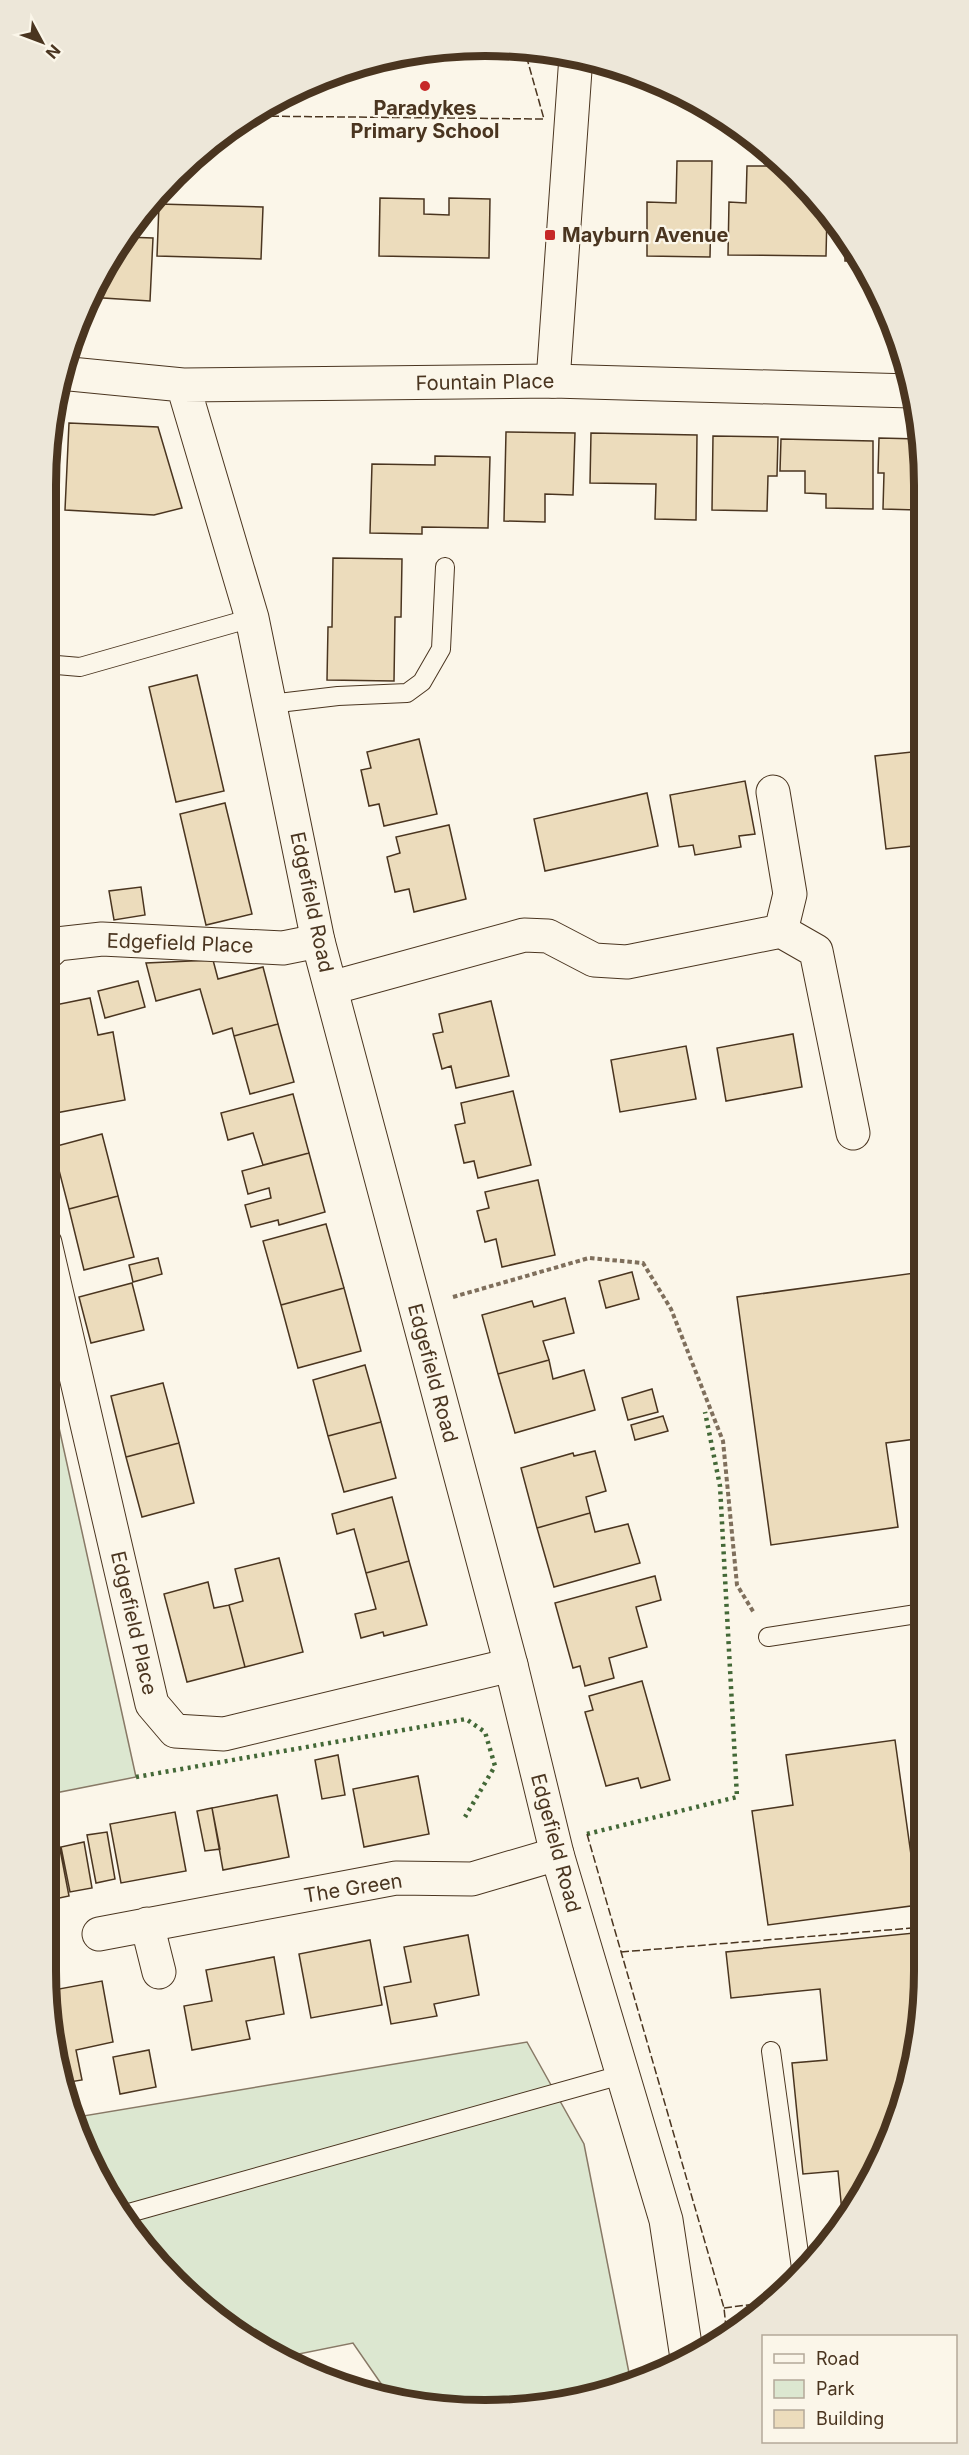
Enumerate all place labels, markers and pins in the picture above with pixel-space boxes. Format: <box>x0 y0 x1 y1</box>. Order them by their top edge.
marker: Paradykes Primary School <box>418 79 432 93</box>
place label: Paradykes Primary School <box>350 96 500 143</box>
place label: Mayburn Avenue <box>562 223 729 247</box>
marker: Mayburn Avenue <box>543 228 557 242</box>

